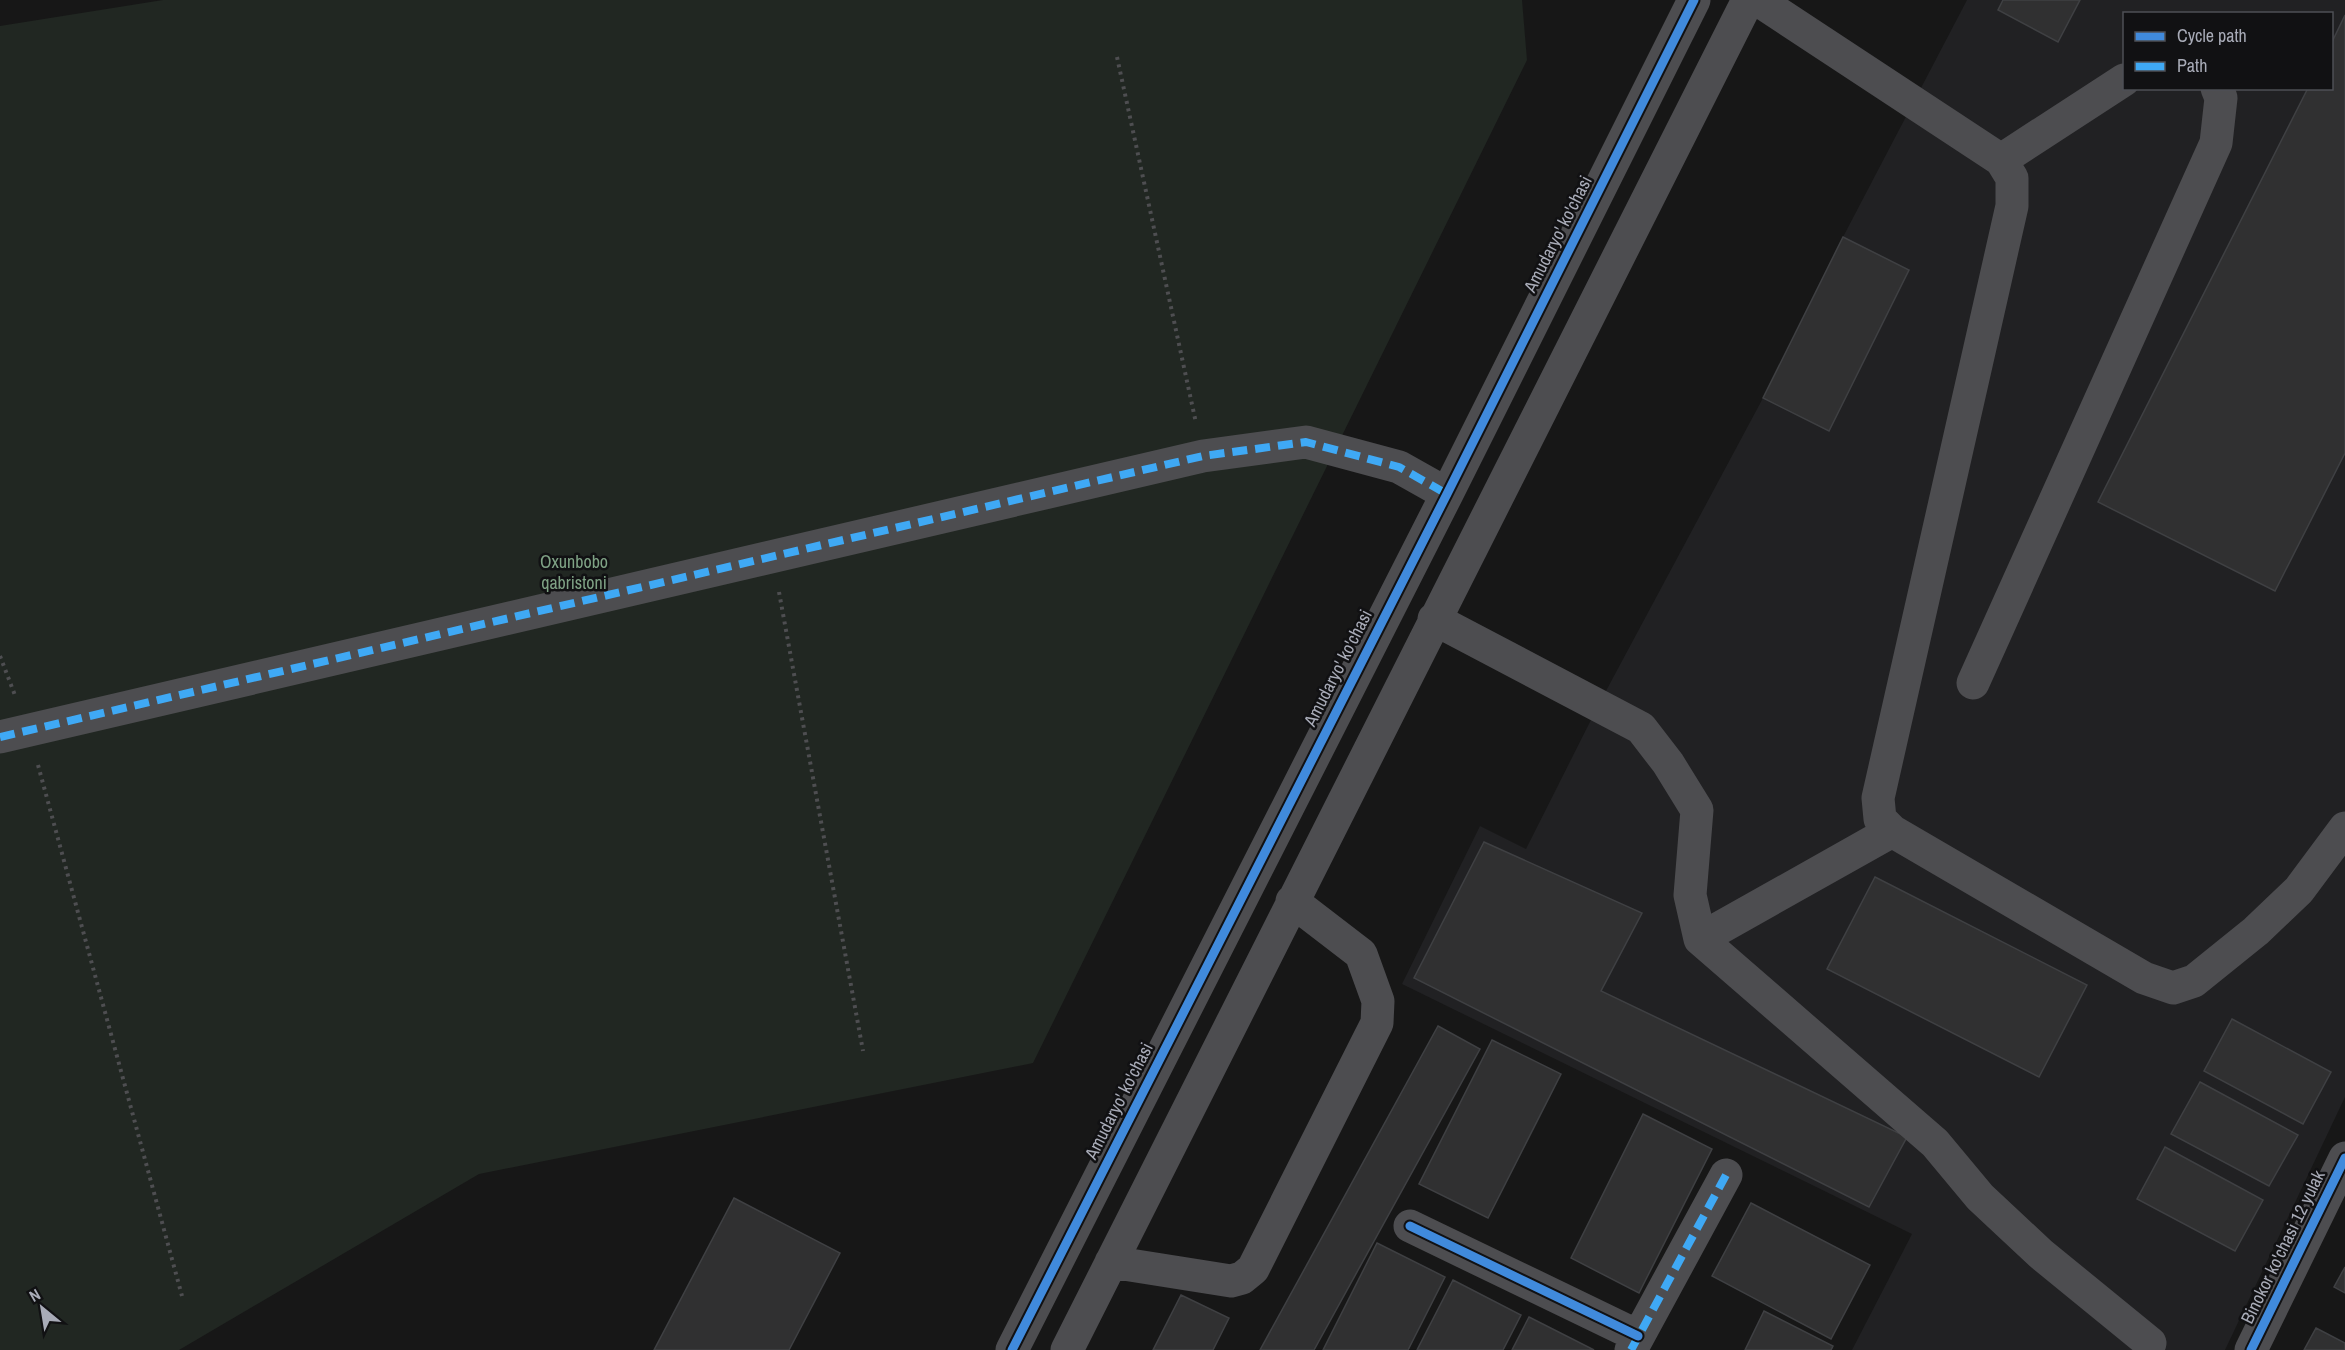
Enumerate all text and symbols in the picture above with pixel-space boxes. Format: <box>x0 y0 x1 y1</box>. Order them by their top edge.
legend <box>2123 12 2333 90</box>
text: Cycle path <box>2177 23 2247 48</box>
text: Path <box>2177 53 2207 78</box>
street label: Amudaryo' ko'chasi <box>1517 171 1598 297</box>
park label: Oxunbobo qabristoni <box>540 549 608 595</box>
street label: Amudaryo' ko'chasi <box>1297 605 1378 731</box>
street label: Amudaryo' ko'chasi <box>1078 1038 1159 1164</box>
street label: Binokor ko'chasi 12 yulak <box>2235 1165 2331 1328</box>
north arrow <box>12 1278 72 1338</box>
text: N <box>25 1283 44 1307</box>

